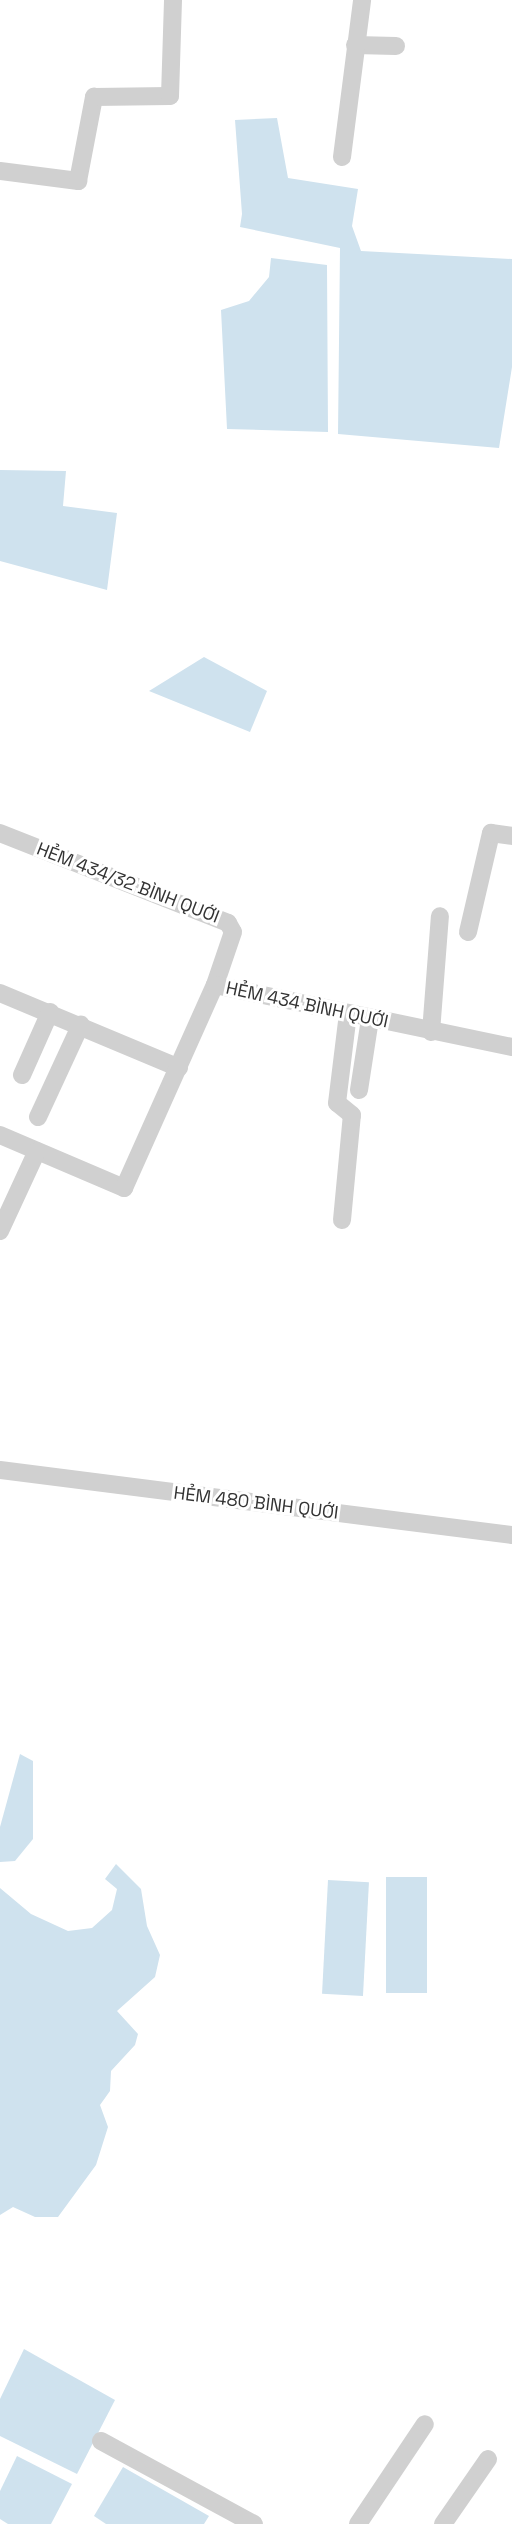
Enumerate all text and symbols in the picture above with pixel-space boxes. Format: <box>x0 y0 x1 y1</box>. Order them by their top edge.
street label: HẺM 434/32 BÌNH QUỚI <box>34 838 222 928</box>
street label: HẺM 434 BÌNH QUỚI <box>224 977 390 1033</box>
street label: HẺM 480 BÌNH QUỚI <box>172 1482 340 1524</box>

